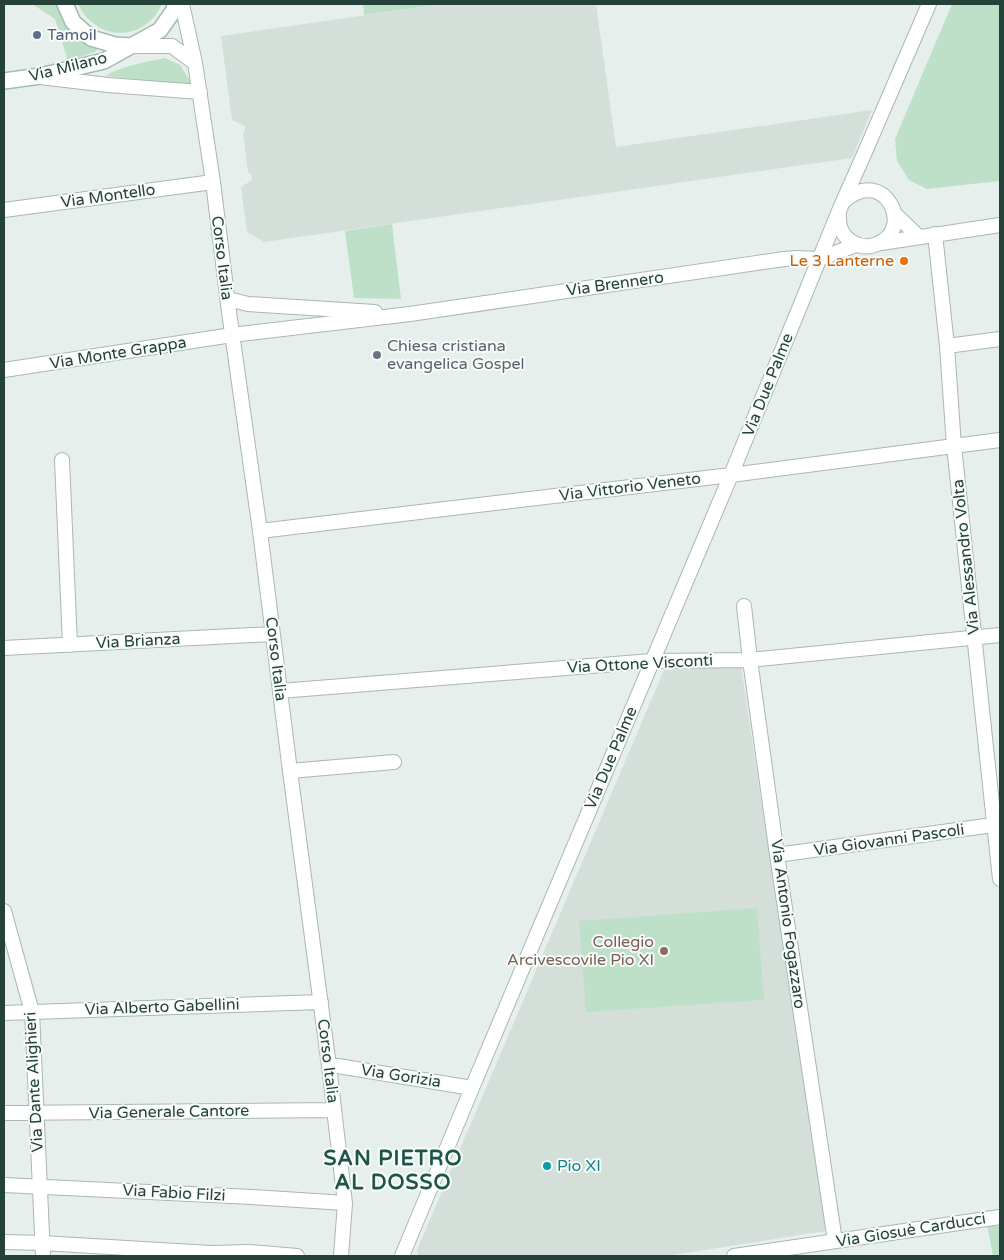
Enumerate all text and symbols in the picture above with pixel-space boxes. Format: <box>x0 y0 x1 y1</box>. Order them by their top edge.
place label: Tamoil <box>47 25 97 45</box>
marker: Tamoil <box>31 29 43 41</box>
street label: Via Milano <box>27 48 109 86</box>
street label: Via Montello <box>59 179 157 213</box>
street label: Corso Italia <box>207 215 237 301</box>
place label: Le 3 Lanterne <box>790 251 894 271</box>
marker: Le 3 Lanterne <box>898 255 910 267</box>
street label: Via Brennero <box>565 267 665 301</box>
street label: Via Due Palme <box>738 330 798 440</box>
street label: Via Monte Grappa <box>48 332 188 374</box>
place label: Chiesa cristiana evangelica Gospel <box>387 336 525 374</box>
marker: Chiesa cristiana evangelica Gospel <box>371 349 383 361</box>
street label: Via Vittorio Veneto <box>558 468 702 506</box>
street label: Via Alessandro Volta <box>948 478 984 636</box>
street label: Corso Italia <box>261 616 291 702</box>
street label: Via Brianza <box>95 629 181 653</box>
street label: Via Ottone Visconti <box>566 650 714 678</box>
street label: Via Due Palme <box>580 703 642 813</box>
street label: Via Giovanni Pascoli <box>812 820 966 860</box>
street label: Via Antonio Fogazzaro <box>766 838 810 1010</box>
place label: Collegio Arcivescovile Pio XI <box>507 932 654 970</box>
marker: Collegio Arcivescovile Pio XI <box>658 945 670 957</box>
street label: Via Alberto Gabellini <box>84 994 240 1020</box>
street label: Via Dante Alighieri <box>20 1011 48 1153</box>
street label: Corso Italia <box>313 1018 343 1104</box>
street label: Via Gorizia <box>359 1060 443 1092</box>
street label: Via Generale Cantore <box>88 1101 250 1123</box>
district label: SAN PIETRO AL DOSSO <box>323 1146 463 1195</box>
place label: Pio XI <box>557 1156 601 1176</box>
marker: Pio XI <box>541 1160 553 1172</box>
street label: Via Fabio Filzi <box>122 1180 226 1206</box>
street label: Via Giosuè Carducci <box>835 1208 987 1252</box>

